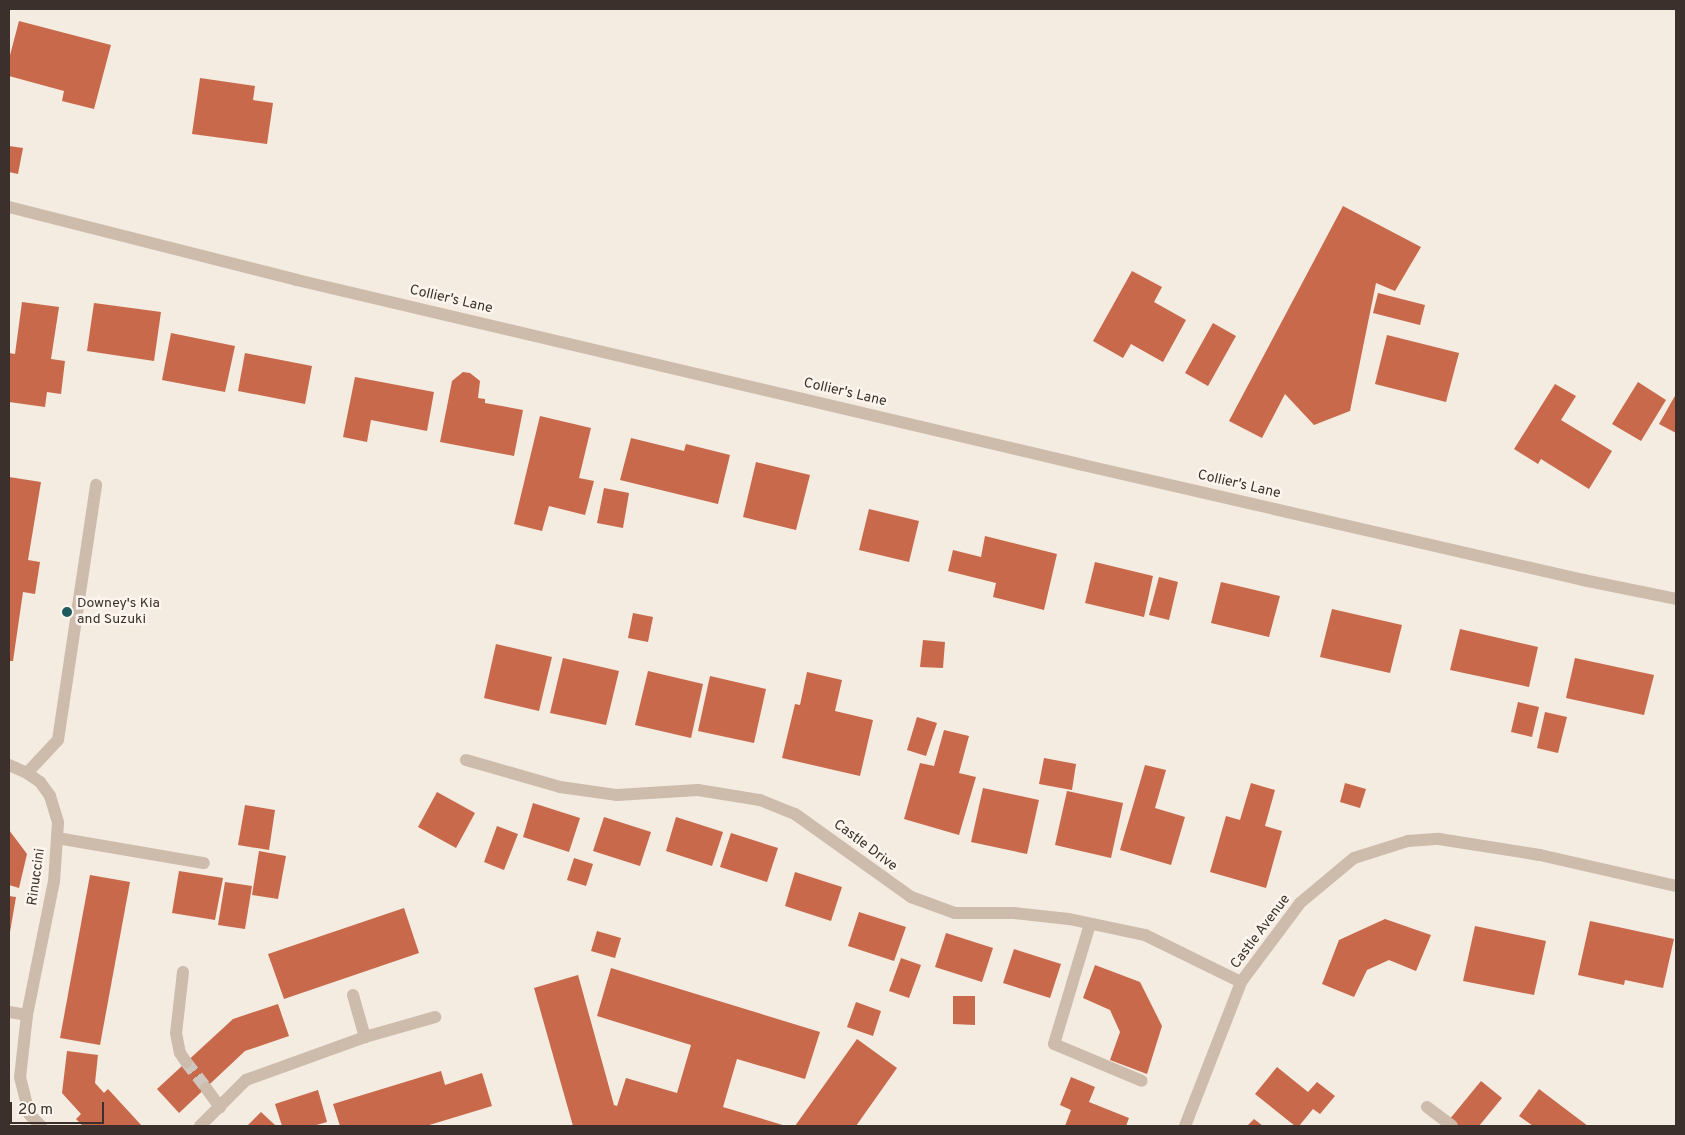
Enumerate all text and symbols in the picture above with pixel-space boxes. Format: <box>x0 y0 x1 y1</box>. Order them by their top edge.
street label: Collier's Lane <box>408 282 494 318</box>
street label: Collier's Lane <box>802 375 888 411</box>
street label: Collier's Lane <box>1196 467 1282 503</box>
place label: Downey's Kia and Suzuki <box>77 596 160 628</box>
marker: Downey's Kia and Suzuki <box>61 606 73 618</box>
street label: Castle Drive <box>830 817 900 875</box>
street label: Rinuccini <box>25 847 49 907</box>
street label: Castle Avenue <box>1227 891 1295 973</box>
scale bar <box>12 1092 106 1124</box>
text: 20 m <box>18 1101 53 1120</box>

